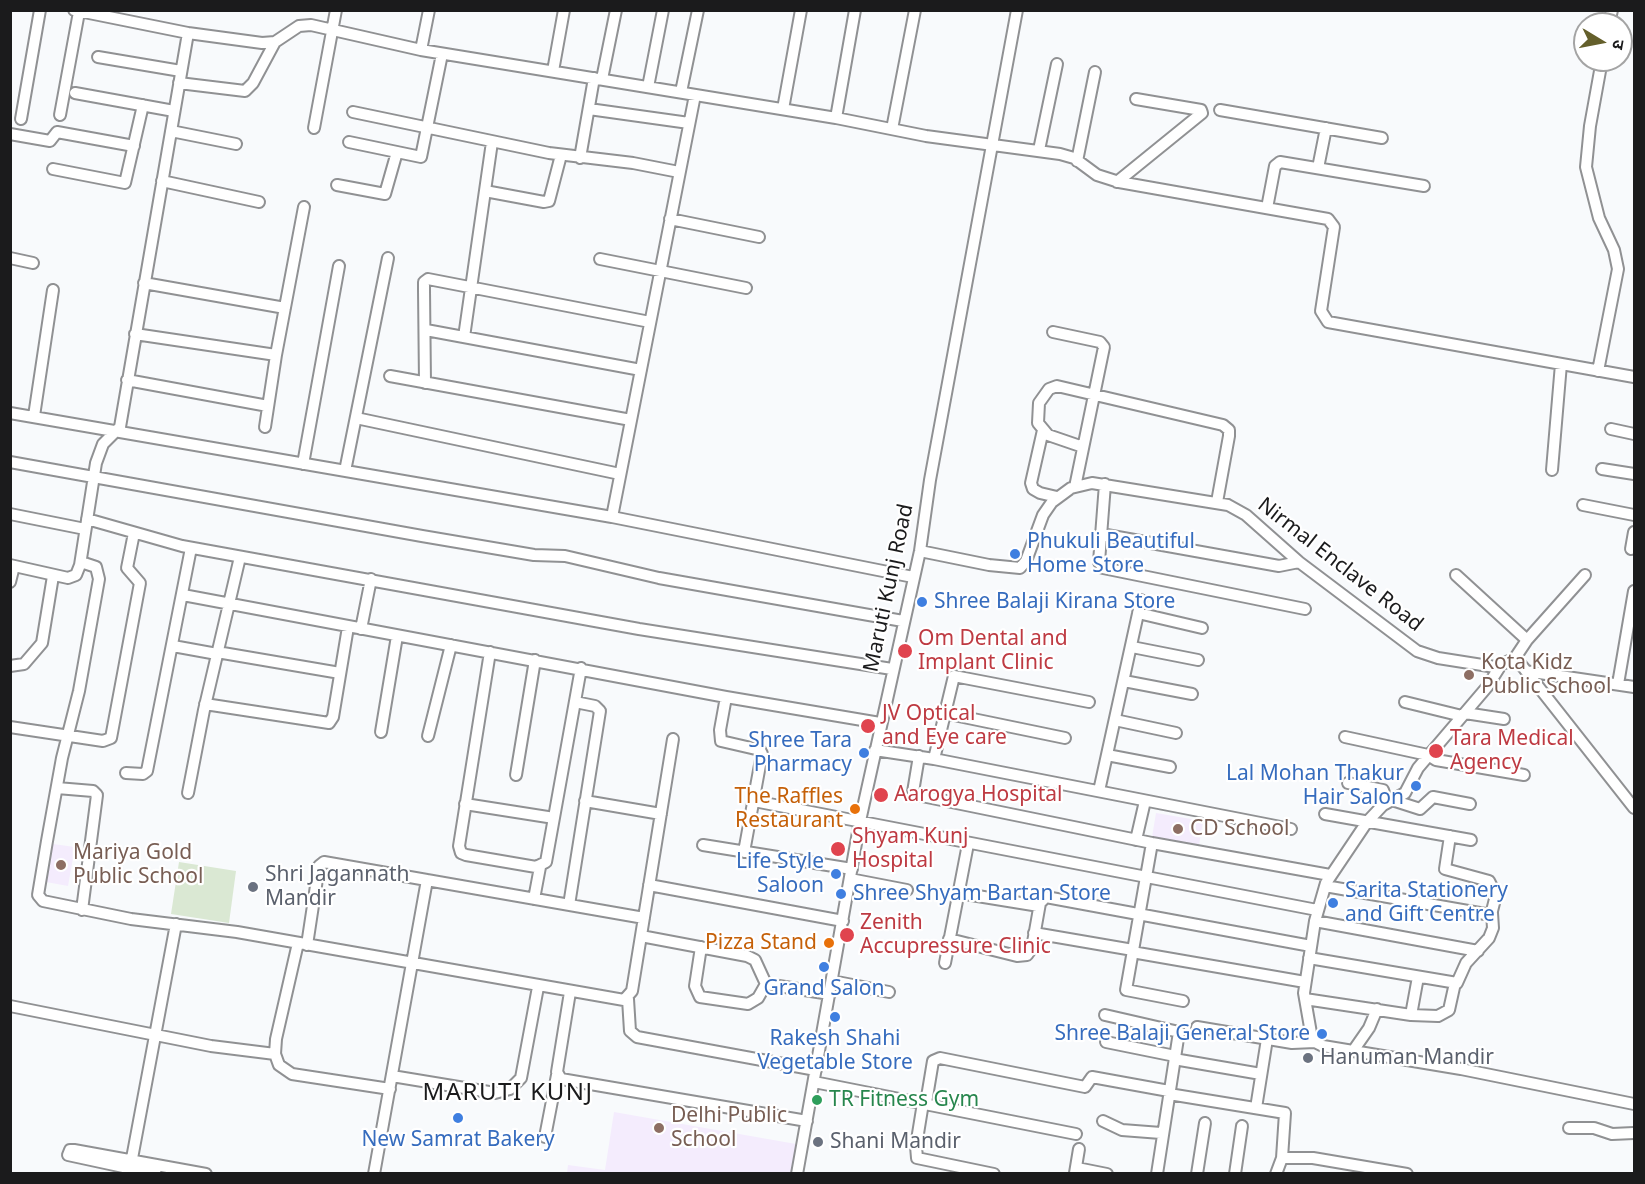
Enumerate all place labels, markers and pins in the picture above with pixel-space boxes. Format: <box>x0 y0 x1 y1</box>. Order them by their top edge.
place label: Phukuli Beautiful Home Store <box>1027 529 1195 579</box>
marker: Phukuli Beautiful Home Store <box>1008 547 1022 561</box>
place label: Shree Balaji Kirana Store <box>934 589 1175 615</box>
marker: Shree Balaji Kirana Store <box>915 595 929 609</box>
place label: Om Dental and Implant Clinic <box>918 626 1068 676</box>
marker: Om Dental and Implant Clinic <box>896 642 914 660</box>
place label: Kota Kidz Public School <box>1481 650 1611 700</box>
marker: Kota Kidz Public School <box>1462 668 1476 682</box>
place label: JV Optical and Eye care <box>882 701 1007 751</box>
marker: JV Optical and Eye care <box>859 717 877 735</box>
place label: Tara Medical Agency <box>1450 726 1574 776</box>
place label: Shree Tara Pharmacy <box>748 728 852 778</box>
marker: Tara Medical Agency <box>1427 742 1445 760</box>
marker: Shree Tara Pharmacy <box>857 746 871 760</box>
place label: Lal Mohan Thakur Hair Salon <box>1226 761 1404 811</box>
marker: Lal Mohan Thakur Hair Salon <box>1409 779 1423 793</box>
place label: Aarogya Hospital <box>894 782 1062 808</box>
place label: The Raffles Restaurant <box>734 784 843 834</box>
marker: Aarogya Hospital <box>872 786 890 804</box>
marker: The Raffles Restaurant <box>848 802 862 816</box>
place label: CD School <box>1190 816 1289 842</box>
marker: CD School <box>1171 822 1185 836</box>
place label: Shyam Kunj Hospital <box>852 824 968 874</box>
place label: Mariya Gold Public School <box>73 840 203 890</box>
marker: Shyam Kunj Hospital <box>829 840 847 858</box>
place label: Life Style Saloon <box>736 849 824 899</box>
marker: Mariya Gold Public School <box>54 858 68 872</box>
place label: Shri Jagannath Mandir <box>265 862 410 912</box>
marker: Life Style Saloon <box>829 867 843 881</box>
place label: Sarita Stationery and Gift Centre <box>1345 878 1508 928</box>
marker: Shri Jagannath Mandir <box>246 880 260 894</box>
place label: Shree Shyam Bartan Store <box>853 881 1111 907</box>
marker: Shree Shyam Bartan Store <box>834 887 848 901</box>
marker: Sarita Stationery and Gift Centre <box>1326 896 1340 910</box>
place label: Zenith Accupressure Clinic <box>860 910 1051 960</box>
marker: Zenith Accupressure Clinic <box>838 926 856 944</box>
place label: Pizza Stand <box>705 930 817 956</box>
marker: Pizza Stand <box>822 936 836 950</box>
marker: Grand Salon <box>817 960 831 974</box>
place label: Grand Salon <box>763 976 885 1002</box>
marker: Rakesh Shahi Vegetable Store <box>828 1010 842 1024</box>
place label: Shree Balaji General Store <box>1054 1021 1310 1047</box>
place label: Rakesh Shahi Vegetable Store <box>757 1026 913 1076</box>
marker: Shree Balaji General Store <box>1315 1027 1329 1041</box>
place label: Hanuman Mandir <box>1320 1045 1494 1071</box>
marker: Hanuman Mandir <box>1301 1051 1315 1065</box>
place label: TR Fitness Gym <box>829 1087 979 1113</box>
marker: TR Fitness Gym <box>810 1093 824 1107</box>
place label: Delhi Public School <box>671 1103 787 1153</box>
marker: New Samrat Bakery <box>451 1111 465 1125</box>
marker: Delhi Public School <box>652 1121 666 1135</box>
place label: New Samrat Bakery <box>361 1127 555 1153</box>
place label: Shani Mandir <box>830 1129 961 1155</box>
marker: Shani Mandir <box>811 1135 825 1149</box>

